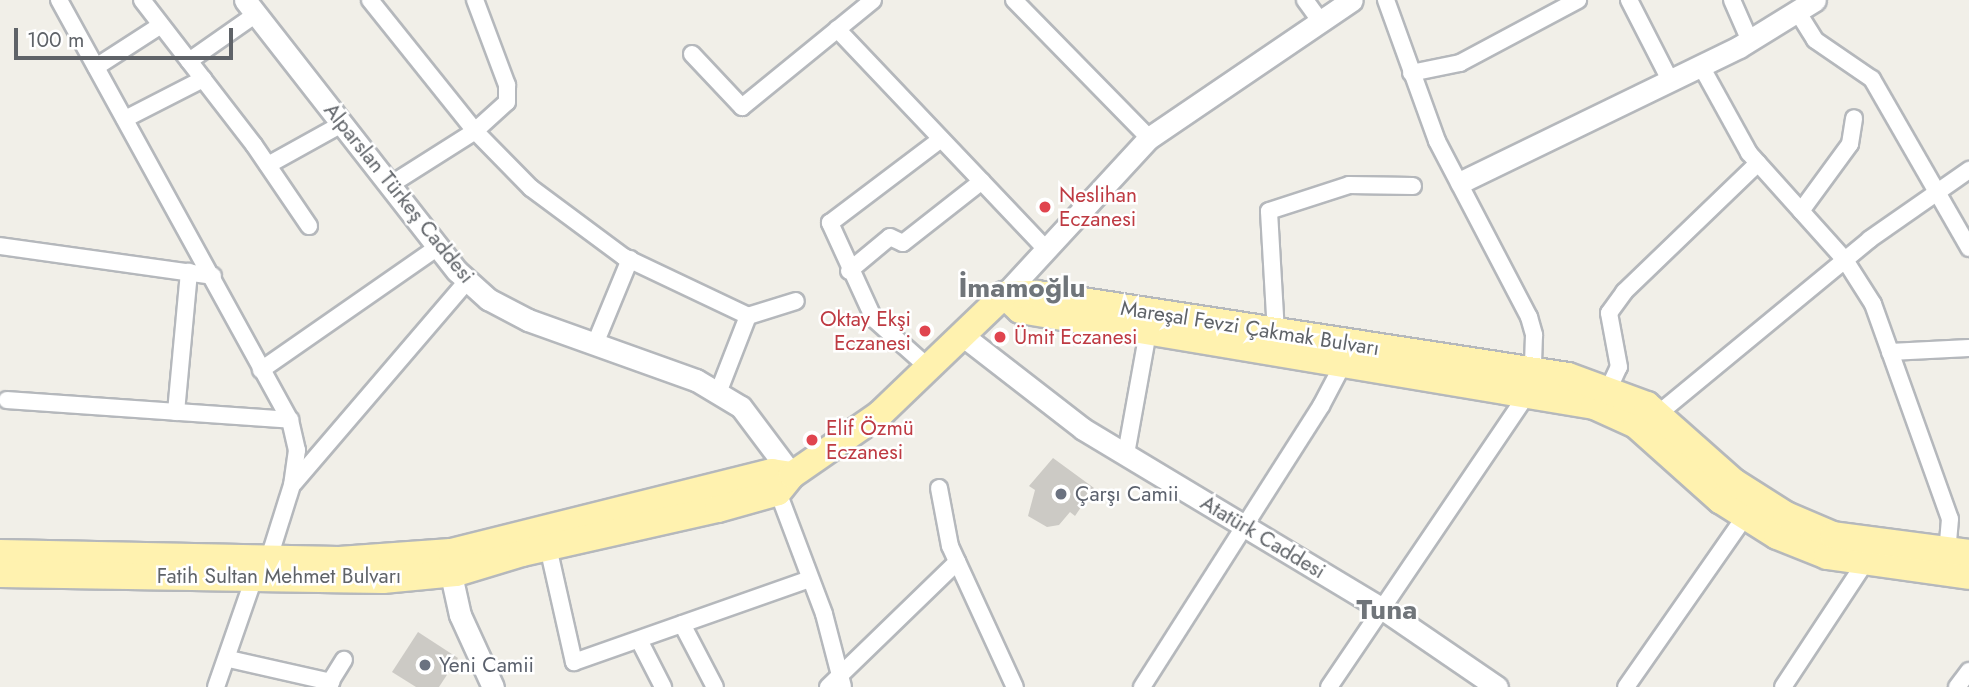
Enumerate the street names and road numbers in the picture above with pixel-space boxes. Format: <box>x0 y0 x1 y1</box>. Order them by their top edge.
street label: Alparslan Türkeş Caddesi <box>319 98 479 288</box>
street label: Mareşal Fevzi Çakmak Bulvarı <box>1119 295 1381 361</box>
street label: Atatürk Caddesi <box>1196 490 1330 584</box>
street label: Fatih Sultan Mehmet Bulvarı <box>157 563 401 589</box>

